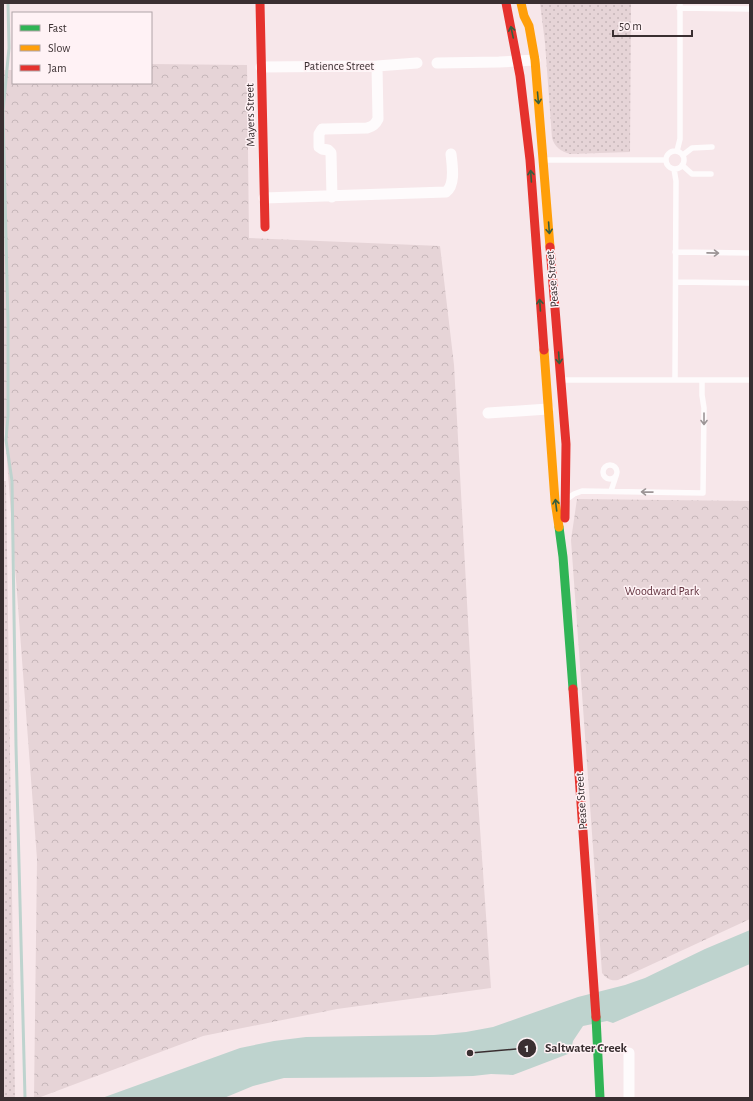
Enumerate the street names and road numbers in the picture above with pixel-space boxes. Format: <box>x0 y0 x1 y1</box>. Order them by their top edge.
street label: Patience Street <box>304 60 374 72</box>
street label: Mayers Street <box>243 83 258 147</box>
street label: Pease Street <box>544 250 560 308</box>
street label: Pease Street <box>573 772 589 830</box>

